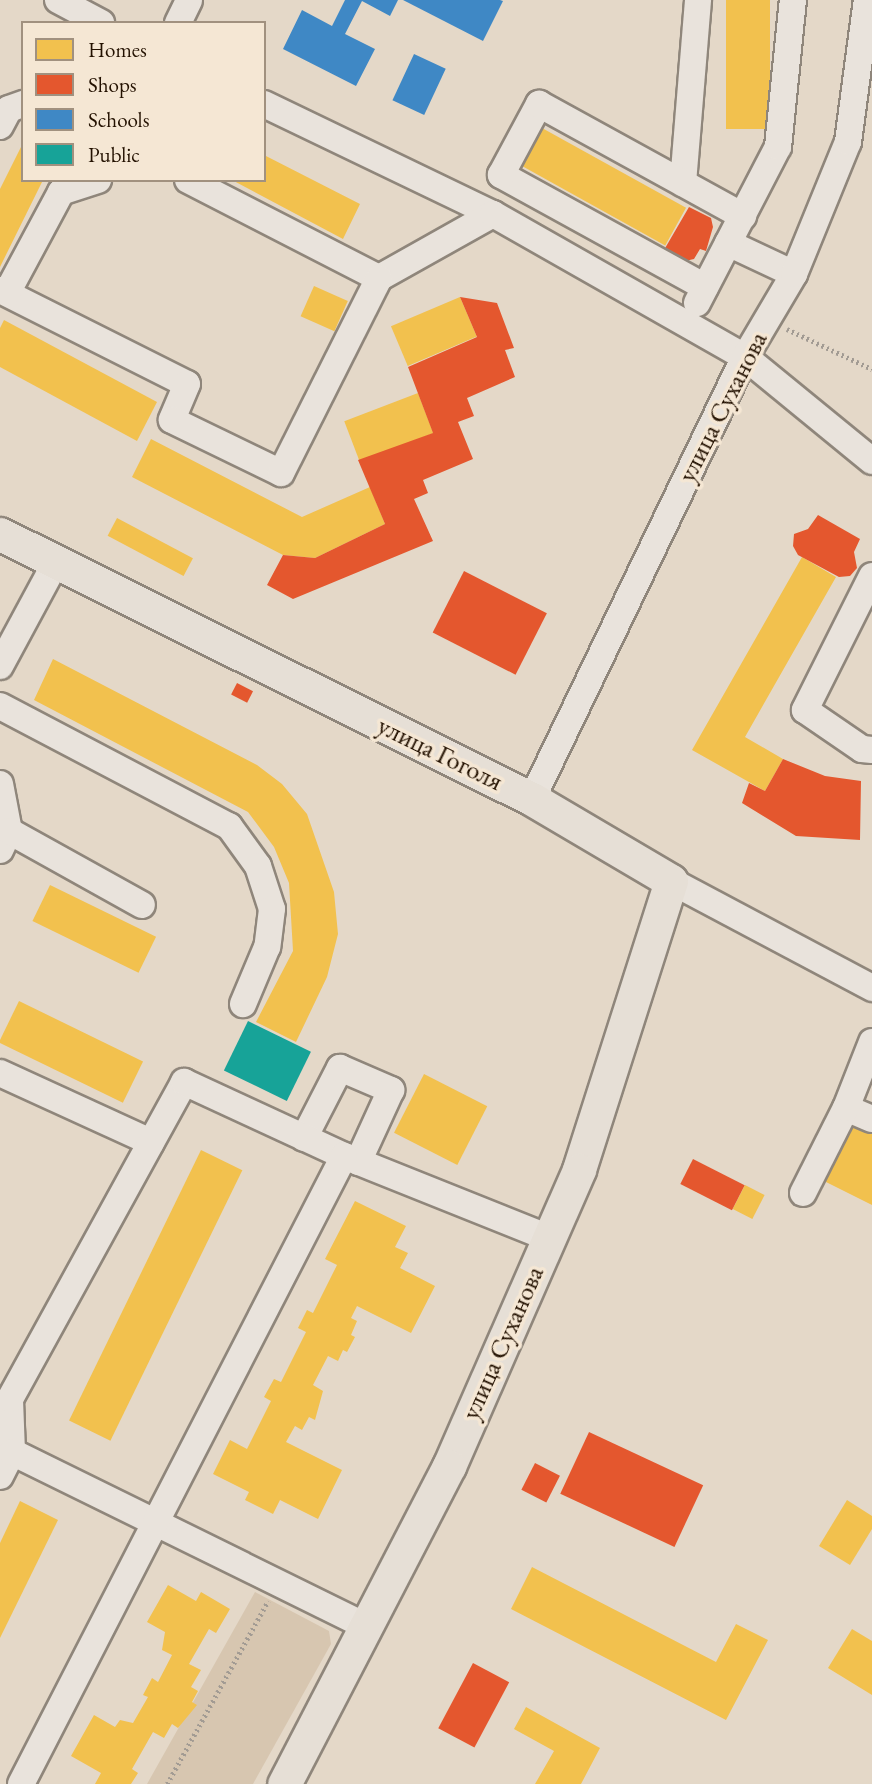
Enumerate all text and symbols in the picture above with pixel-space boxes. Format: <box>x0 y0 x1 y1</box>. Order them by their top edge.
legend <box>21 21 266 182</box>
text: Homes <box>88 36 147 63</box>
text: Shops <box>88 71 137 98</box>
text: Schools <box>88 106 149 133</box>
text: Public <box>88 141 140 168</box>
street label: улица Суханова <box>672 327 774 487</box>
street label: улица Гоголя <box>372 710 508 798</box>
street label: улица Суханова <box>455 1261 551 1425</box>

